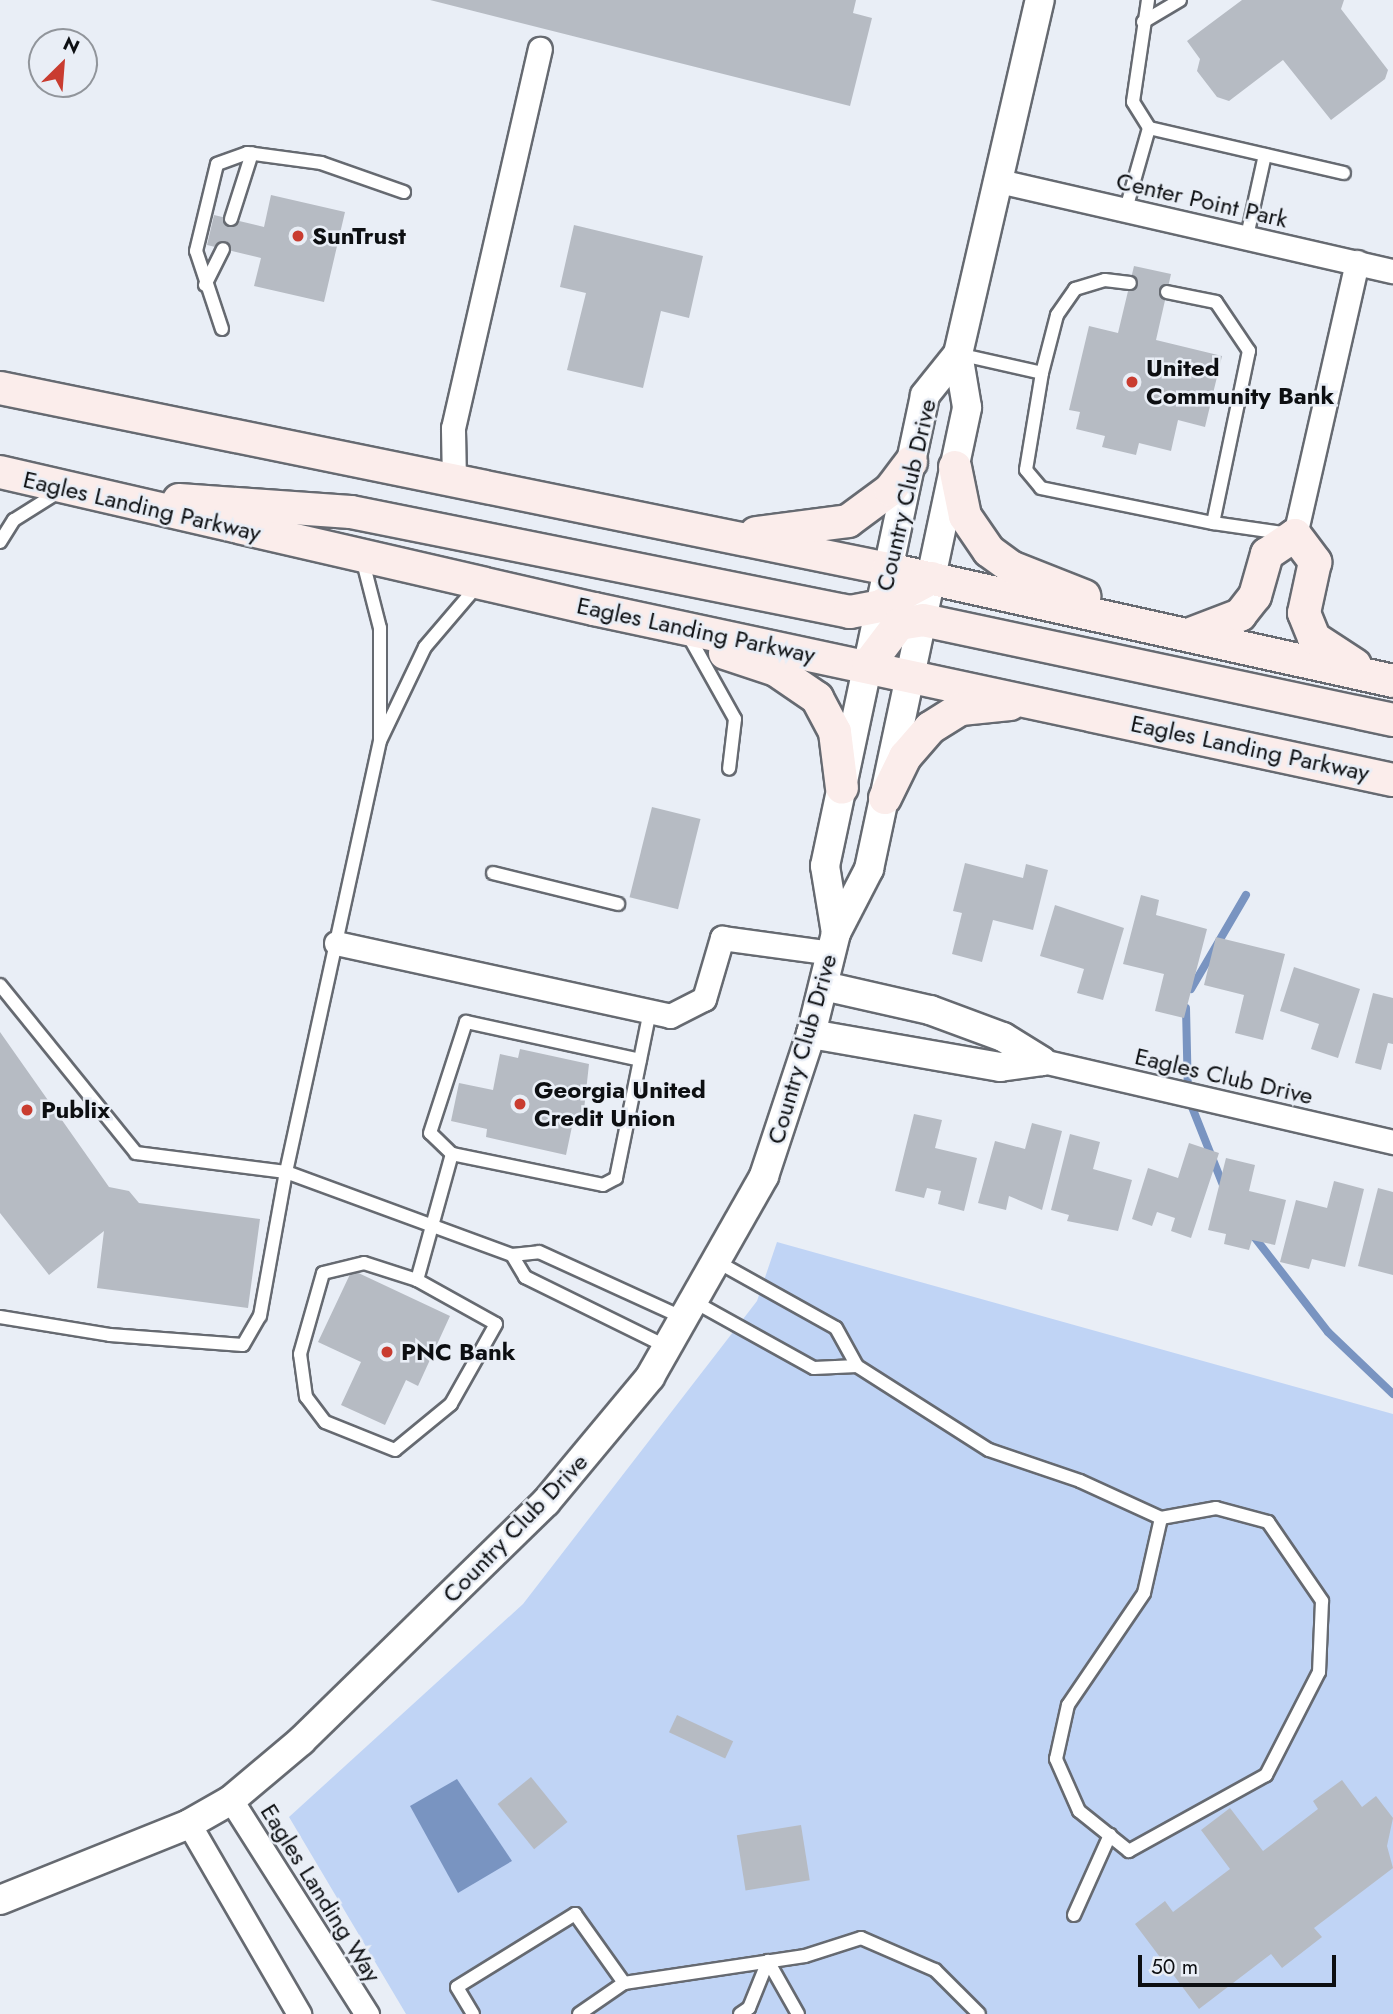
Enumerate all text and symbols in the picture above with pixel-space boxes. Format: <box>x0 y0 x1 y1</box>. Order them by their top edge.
north arrow <box>28 28 98 98</box>
text: N <box>59 30 84 61</box>
street label: Center Point Park <box>1113 166 1291 234</box>
place label: SunTrust <box>312 222 406 250</box>
marker: SunTrust <box>290 228 306 244</box>
place label: United Community Bank <box>1146 354 1334 410</box>
marker: United Community Bank <box>1124 374 1140 390</box>
street label: Country Club Drive <box>870 396 942 594</box>
street label: Eagles Landing Parkway <box>20 465 264 547</box>
street label: Eagles Landing Parkway <box>574 591 818 669</box>
street label: Eagles Landing Parkway <box>1128 709 1372 787</box>
street label: Country Club Drive <box>761 951 843 1147</box>
street label: Eagles Club Drive <box>1132 1042 1316 1110</box>
place label: Georgia United Credit Union <box>534 1076 706 1132</box>
place label: Publix <box>41 1096 110 1124</box>
marker: Georgia United Credit Union <box>512 1096 528 1112</box>
marker: Publix <box>19 1102 35 1118</box>
place label: PNC Bank <box>401 1338 516 1366</box>
marker: PNC Bank <box>379 1344 395 1360</box>
street label: Country Club Drive <box>437 1447 593 1609</box>
street label: Eagles Landing Way <box>255 1799 387 1987</box>
scale bar <box>1141 1940 1339 1984</box>
text: 50 m <box>1151 1952 1198 1982</box>

